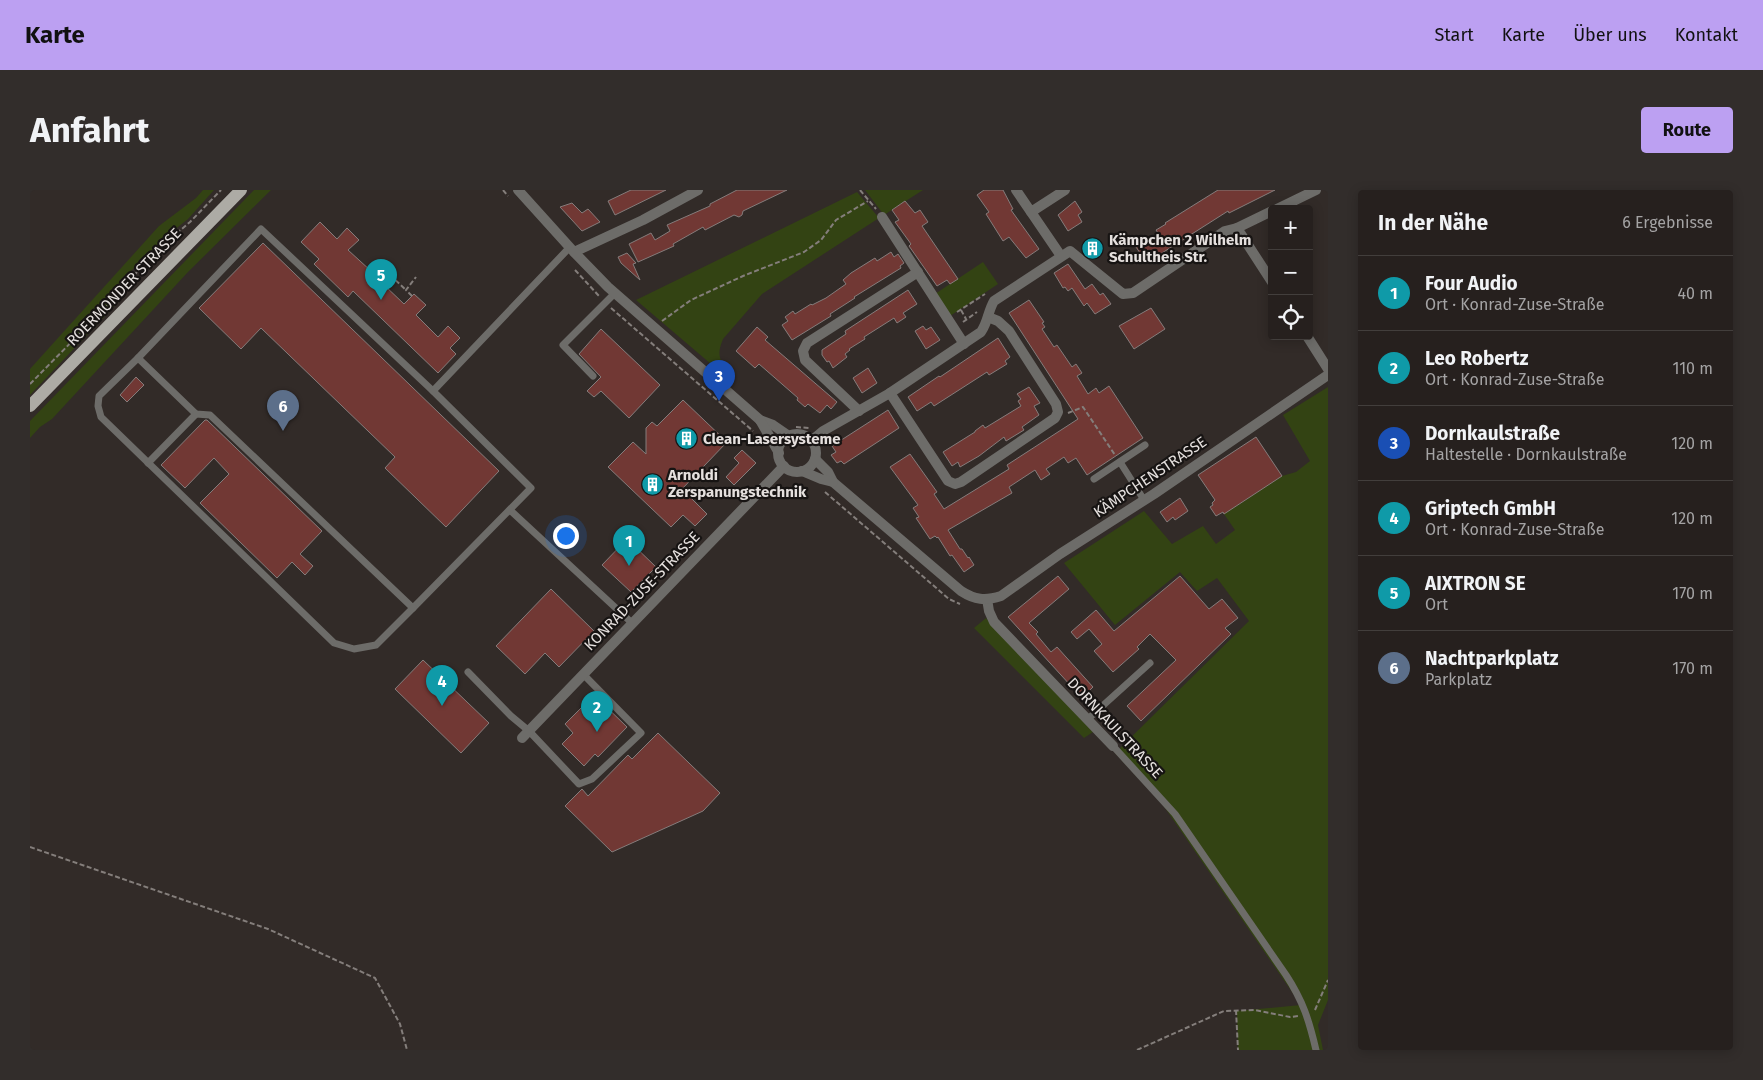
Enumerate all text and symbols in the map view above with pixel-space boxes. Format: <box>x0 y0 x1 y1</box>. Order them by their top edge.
text: Karte <box>25 21 85 49</box>
text: Start <box>1434 24 1474 46</box>
text: Karte <box>1502 24 1545 46</box>
text: Über uns <box>1573 24 1647 46</box>
text: Kontakt <box>1675 24 1738 46</box>
button: Route <box>1641 107 1733 153</box>
text: Anfahrt <box>30 109 149 151</box>
map controls <box>1268 205 1313 340</box>
button: + <box>1268 205 1313 250</box>
text: In der Nähe <box>1378 210 1488 236</box>
text: 6 Ergebnisse <box>1622 213 1713 232</box>
street label: ROERMONDER STRASSE <box>63 224 185 350</box>
place label: Kämpchen 2 Wilhelm Schultheis Str. <box>1109 231 1251 266</box>
building icon: Kämpchen 2 Wilhelm Schultheis Str. <box>1081 237 1105 261</box>
button: − <box>1268 250 1313 295</box>
pin: 5 <box>365 259 397 300</box>
text: Four Audio <box>1425 272 1518 295</box>
text: 1 <box>1390 284 1398 303</box>
text: 40 m <box>1678 284 1713 303</box>
button: locate <box>1268 295 1313 340</box>
text: Ort · Konrad-Zuse-Straße <box>1425 295 1605 314</box>
text: Leo Robertz <box>1425 347 1528 370</box>
text: 2 <box>1390 359 1398 378</box>
text: 110 m <box>1672 359 1713 378</box>
pin: 3 <box>703 360 735 401</box>
text: Ort · Konrad-Zuse-Straße <box>1425 370 1605 389</box>
pin: 6 <box>267 390 299 431</box>
text: Dornkaulstraße <box>1425 422 1560 445</box>
building icon: Clean-Lasersysteme <box>675 427 699 451</box>
place label: Clean-Lasersysteme <box>703 430 841 448</box>
street label: KÄMPCHENSTRASSE <box>1090 433 1210 521</box>
text: 3 <box>1390 434 1398 453</box>
text: 120 m <box>1671 434 1713 453</box>
text: Haltestelle · Dornkaulstraße <box>1425 445 1627 464</box>
place label: Arnoldi Zerspanungstechnik <box>667 466 807 501</box>
building icon: Arnoldi Zerspanungstechnik <box>640 472 664 496</box>
text: Griptech GmbH <box>1425 497 1556 520</box>
text: 4 <box>1389 509 1399 528</box>
text: 120 m <box>1671 509 1713 528</box>
text: Ort · Konrad-Zuse-Straße <box>1425 520 1605 539</box>
your location <box>553 523 579 549</box>
pin: 1 <box>613 525 645 566</box>
street label: KONRAD-ZUSE-STRASSE <box>580 528 704 654</box>
text: AIXTRON SE <box>1425 572 1526 595</box>
text: 5 <box>1390 584 1398 603</box>
text: 170 m <box>1672 584 1713 603</box>
text: Ort <box>1425 595 1448 614</box>
text: Nachtparkplatz <box>1425 647 1558 670</box>
text: 6 <box>1389 659 1399 678</box>
text: 170 m <box>1672 659 1713 678</box>
pin: 4 <box>426 665 458 706</box>
text: Parkplatz <box>1425 670 1492 689</box>
street label: DORNKAULSTRASSE <box>1064 674 1166 782</box>
pin: 2 <box>581 691 613 732</box>

